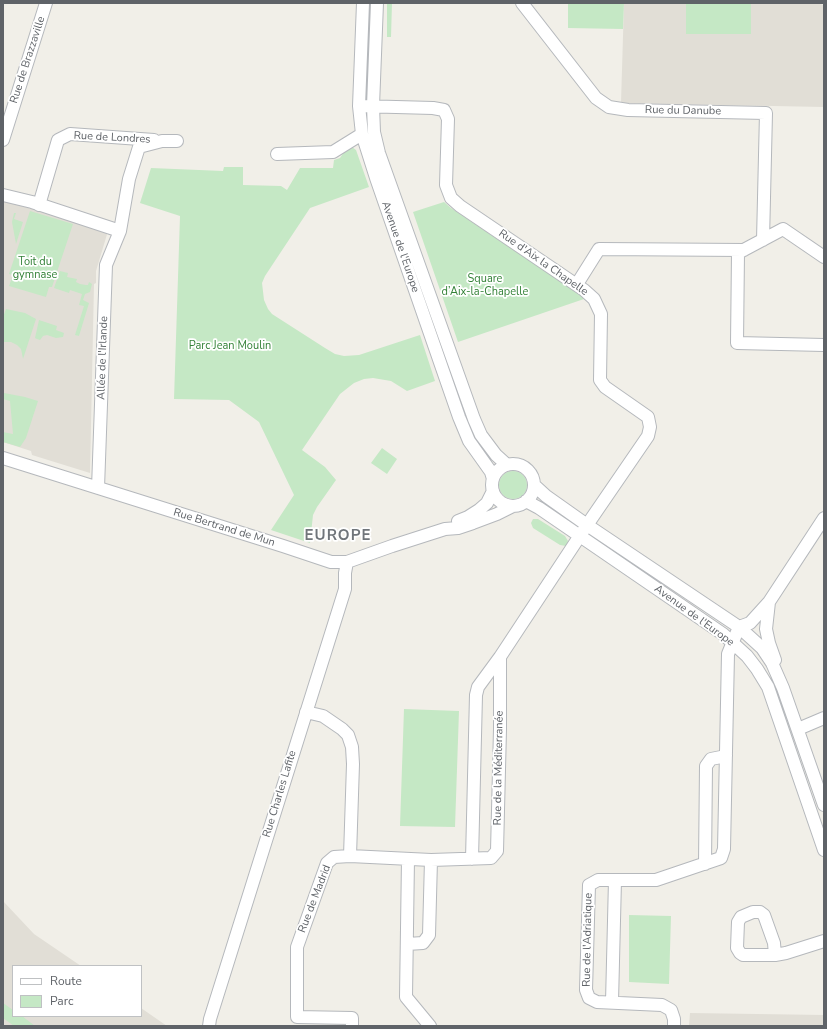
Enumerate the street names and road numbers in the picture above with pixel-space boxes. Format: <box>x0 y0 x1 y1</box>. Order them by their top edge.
street label: Rue de Brazzaville <box>8 15 48 105</box>
street label: Rue du Danube <box>645 104 721 118</box>
street label: Rue de Londres <box>73 129 151 147</box>
street label: Avenue de l'Europe <box>378 200 422 294</box>
street label: Rue d'Aix la Chapelle <box>496 227 590 299</box>
street label: Allée de l'Irlande <box>95 316 111 400</box>
street label: Rue Bertrand de Mun <box>172 506 276 550</box>
street label: Avenue de l'Europe <box>652 583 736 649</box>
street label: Rue de la Méditerranée <box>491 711 507 825</box>
street label: Rue Charles Lafite <box>260 749 300 839</box>
street label: Rue de Madrid <box>296 863 334 935</box>
street label: Rue de l'Adriatique <box>581 893 595 987</box>

